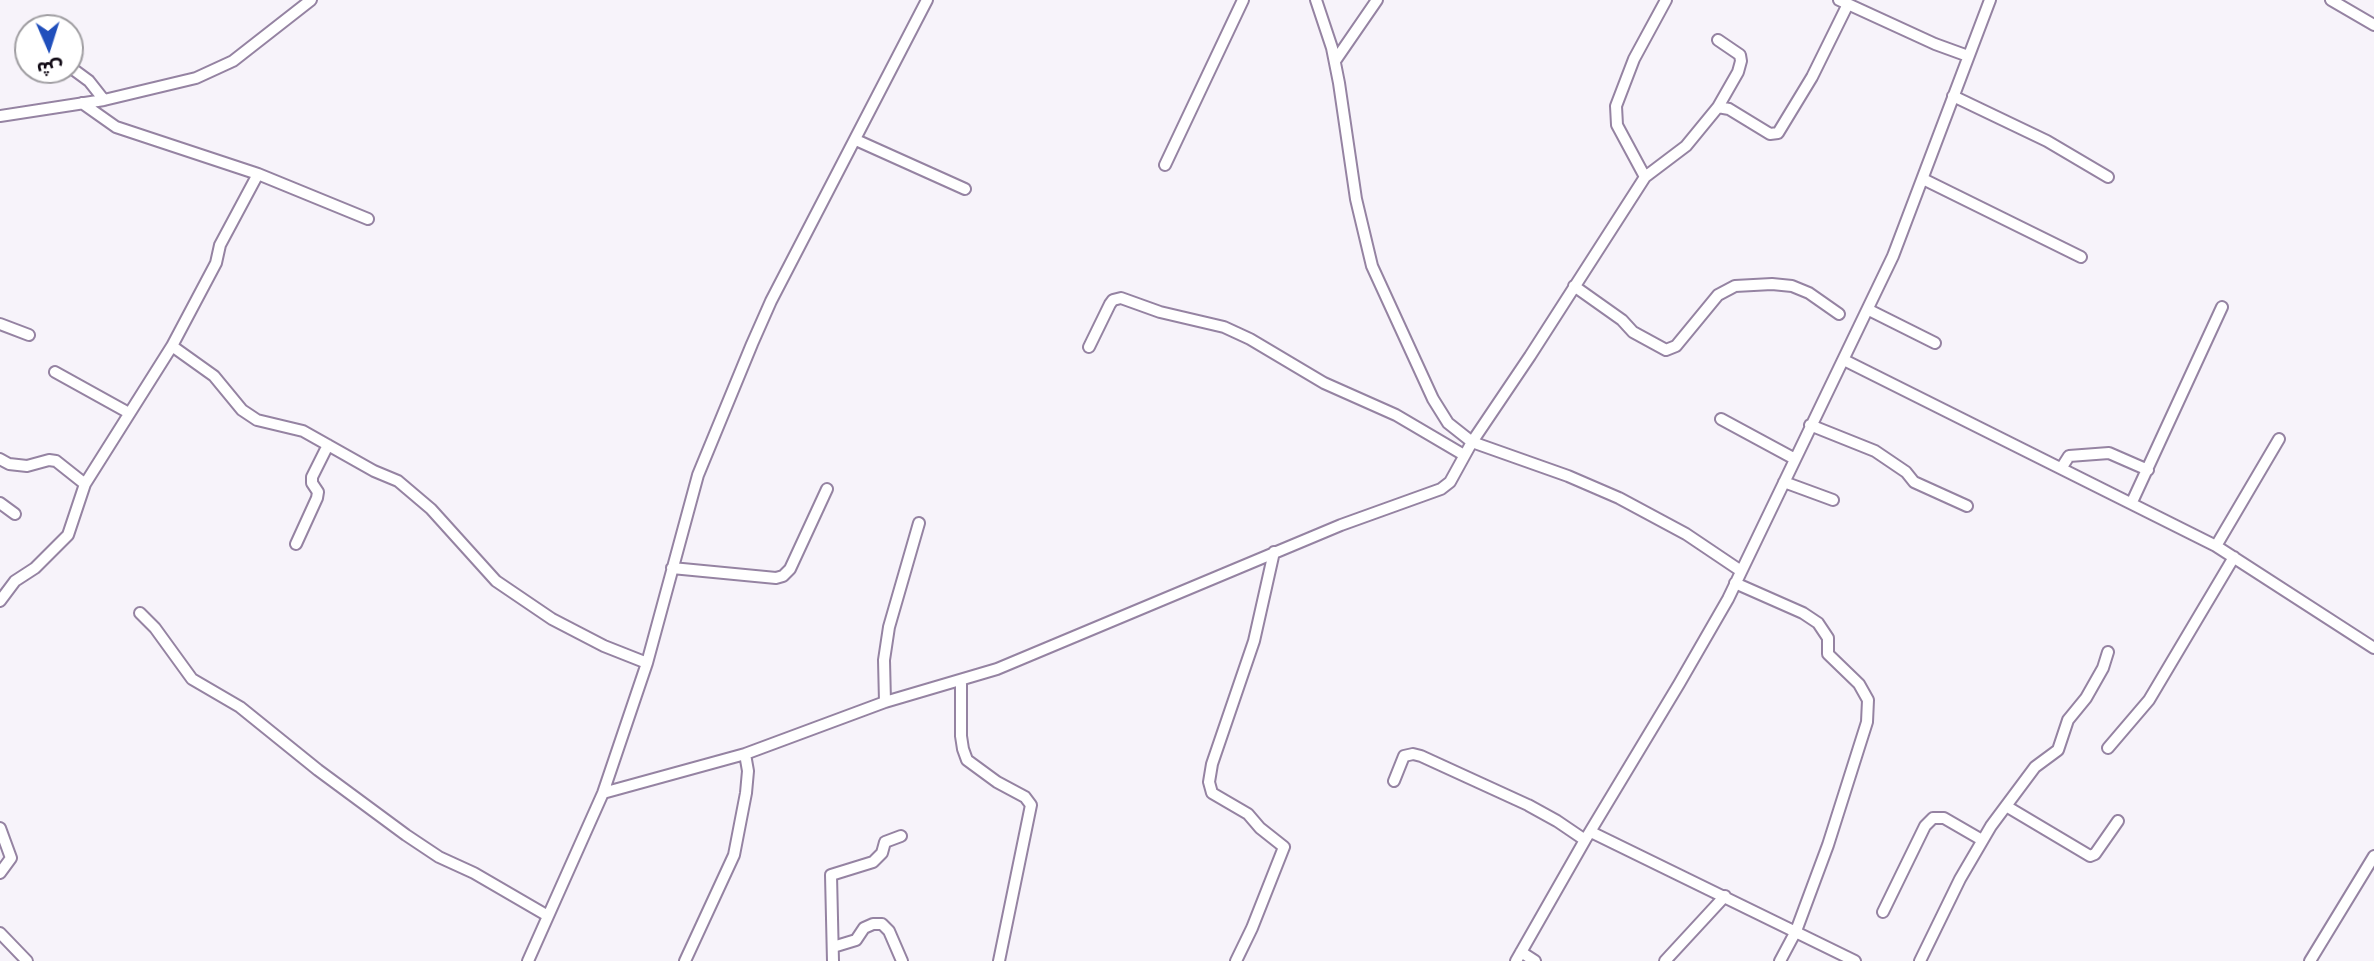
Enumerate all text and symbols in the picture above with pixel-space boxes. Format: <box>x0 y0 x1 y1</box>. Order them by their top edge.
north arrow <box>14 14 84 84</box>
text: ش <box>36 56 64 81</box>

